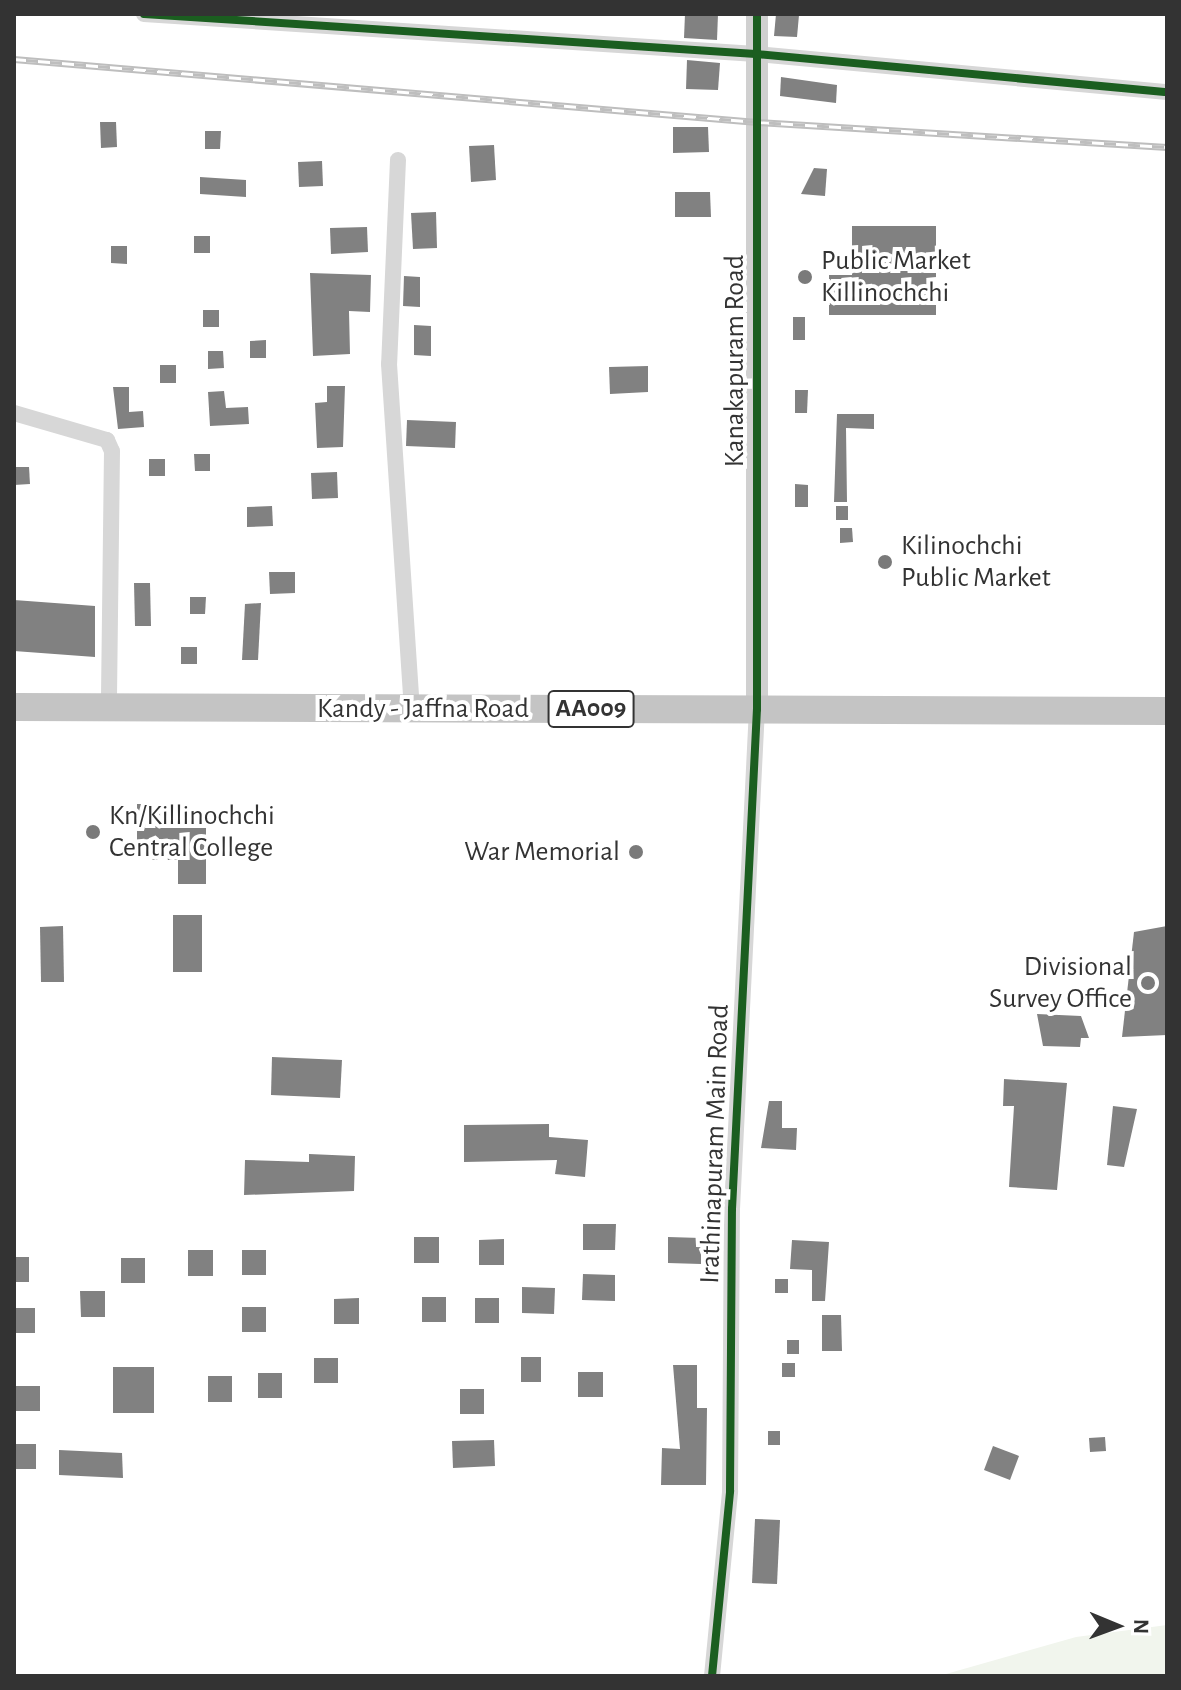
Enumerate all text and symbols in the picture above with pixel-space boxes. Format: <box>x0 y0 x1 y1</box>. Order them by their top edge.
place label: Public Market Killinochchi <box>821 244 971 310</box>
street label: Kanakapuram Road <box>718 255 752 467</box>
marker: Public Market Killinochchi <box>796 268 814 286</box>
place label: Kilinochchi Public Market <box>901 529 1051 595</box>
marker: Kilinochchi Public Market <box>876 553 894 571</box>
road number: AA009 <box>547 687 635 731</box>
street label: Kandy - Jaffna Road <box>317 692 529 726</box>
place label: Kn/Killinochchi Central College <box>109 799 275 865</box>
marker: Kn/Killinochchi Central College <box>84 823 102 841</box>
place label: War Memorial <box>464 835 620 869</box>
marker: War Memorial <box>627 843 645 861</box>
place label: Divisional Survey Office <box>989 950 1132 1016</box>
marker: Divisional Survey Office <box>1139 974 1157 992</box>
street label: Irathinapuram Main Road <box>693 1004 737 1284</box>
north arrow <box>1077 1586 1157 1666</box>
text: N <box>1130 1619 1152 1634</box>

